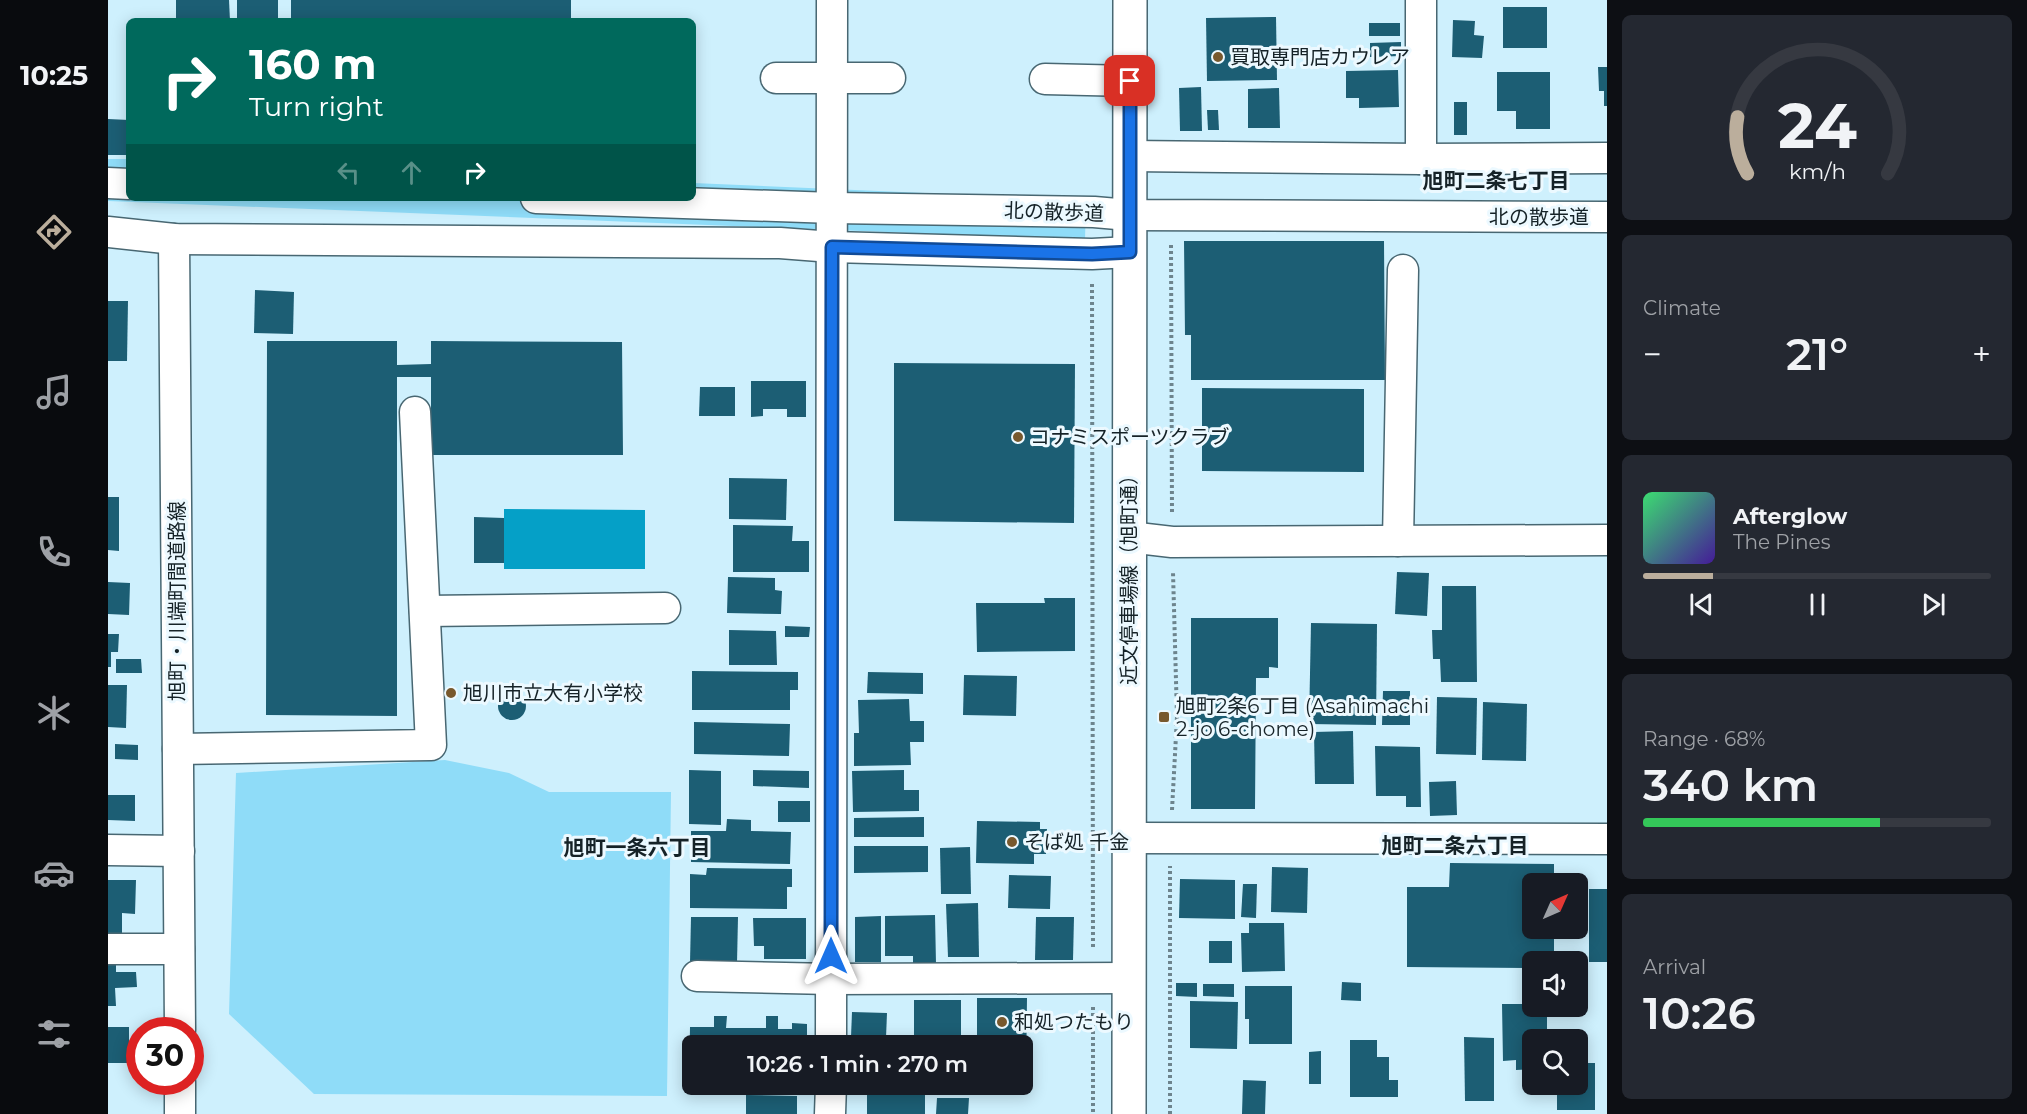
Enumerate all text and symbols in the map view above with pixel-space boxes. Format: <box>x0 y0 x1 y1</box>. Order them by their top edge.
text: 160 m <box>249 38 377 90</box>
icon: right <box>150 42 228 120</box>
place label: 買取専門店カウレア <box>1230 45 1410 69</box>
marker: 買取専門店カウレア <box>1211 50 1225 64</box>
pin <box>1104 55 1155 106</box>
text: 10:25 <box>20 59 88 92</box>
icon: arrive <box>1113 64 1146 97</box>
text: 24 <box>1777 89 1857 165</box>
text: Turn right <box>249 90 384 123</box>
icon: left <box>332 156 365 189</box>
icon: ahead <box>395 156 428 189</box>
icon: right <box>458 156 491 189</box>
text: km/h <box>1788 159 1846 185</box>
district label: 旭町二条七丁目 <box>1423 168 1570 193</box>
street label: 北の散歩道 <box>1004 198 1104 226</box>
street label: 北の散歩道 <box>1489 205 1589 229</box>
icon: directions <box>33 211 75 253</box>
text: Climate <box>1643 296 1721 320</box>
text: 21° <box>1786 326 1848 381</box>
text: − <box>1643 334 1662 374</box>
text: + <box>1972 334 1991 374</box>
icon: music <box>33 371 75 413</box>
place label: コナミスポーツクラブ <box>1030 425 1230 449</box>
marker: コナミスポーツクラブ <box>1011 430 1025 444</box>
street label: 近文停車場線（旭町通） <box>1117 465 1141 685</box>
street label: 旭町・川端町間道路線 <box>165 501 189 701</box>
text: Afterglow <box>1733 503 1847 530</box>
text: The Pines <box>1733 530 1830 554</box>
icon: phone <box>33 531 75 573</box>
icon: previous <box>1685 588 1718 621</box>
icon: pause <box>1801 588 1834 621</box>
icon: next <box>1917 588 1950 621</box>
place label: 旭川市立大有小学校 <box>463 681 643 705</box>
marker: 旭川市立大有小学校 <box>444 686 458 700</box>
icon: climate <box>33 692 75 734</box>
place label: 旭町2条6丁目 (Asahimachi 2-jo 6-chome) <box>1176 694 1429 741</box>
marker: 旭町2条6丁目 (Asahimachi 2-jo 6-chome) <box>1157 710 1171 724</box>
text: Range · 68% <box>1643 727 1765 751</box>
text: 340 km <box>1643 757 1818 812</box>
place label: そば処 千金 <box>1024 830 1129 854</box>
district label: 旭町二条六丁目 <box>1382 833 1529 858</box>
district label: 旭町一条六丁目 <box>564 835 711 860</box>
marker: そば処 千金 <box>1005 835 1019 849</box>
icon: car <box>33 852 75 894</box>
north arrow <box>1522 873 1588 939</box>
map controls <box>1522 873 1588 1095</box>
position arrow <box>799 924 863 988</box>
button: sound <box>1522 951 1588 1017</box>
text: Arrival <box>1643 955 1706 979</box>
text: 10:26 <box>1643 985 1756 1040</box>
place label: 和処つたもり <box>1014 1010 1134 1034</box>
icon: filters <box>33 1013 75 1055</box>
marker: 和処つたもり <box>995 1015 1009 1029</box>
speed limit sign: 30 <box>126 1017 204 1095</box>
button: search <box>1522 1029 1588 1095</box>
text: 10:26 · 1 min · 270 m <box>747 1051 968 1078</box>

